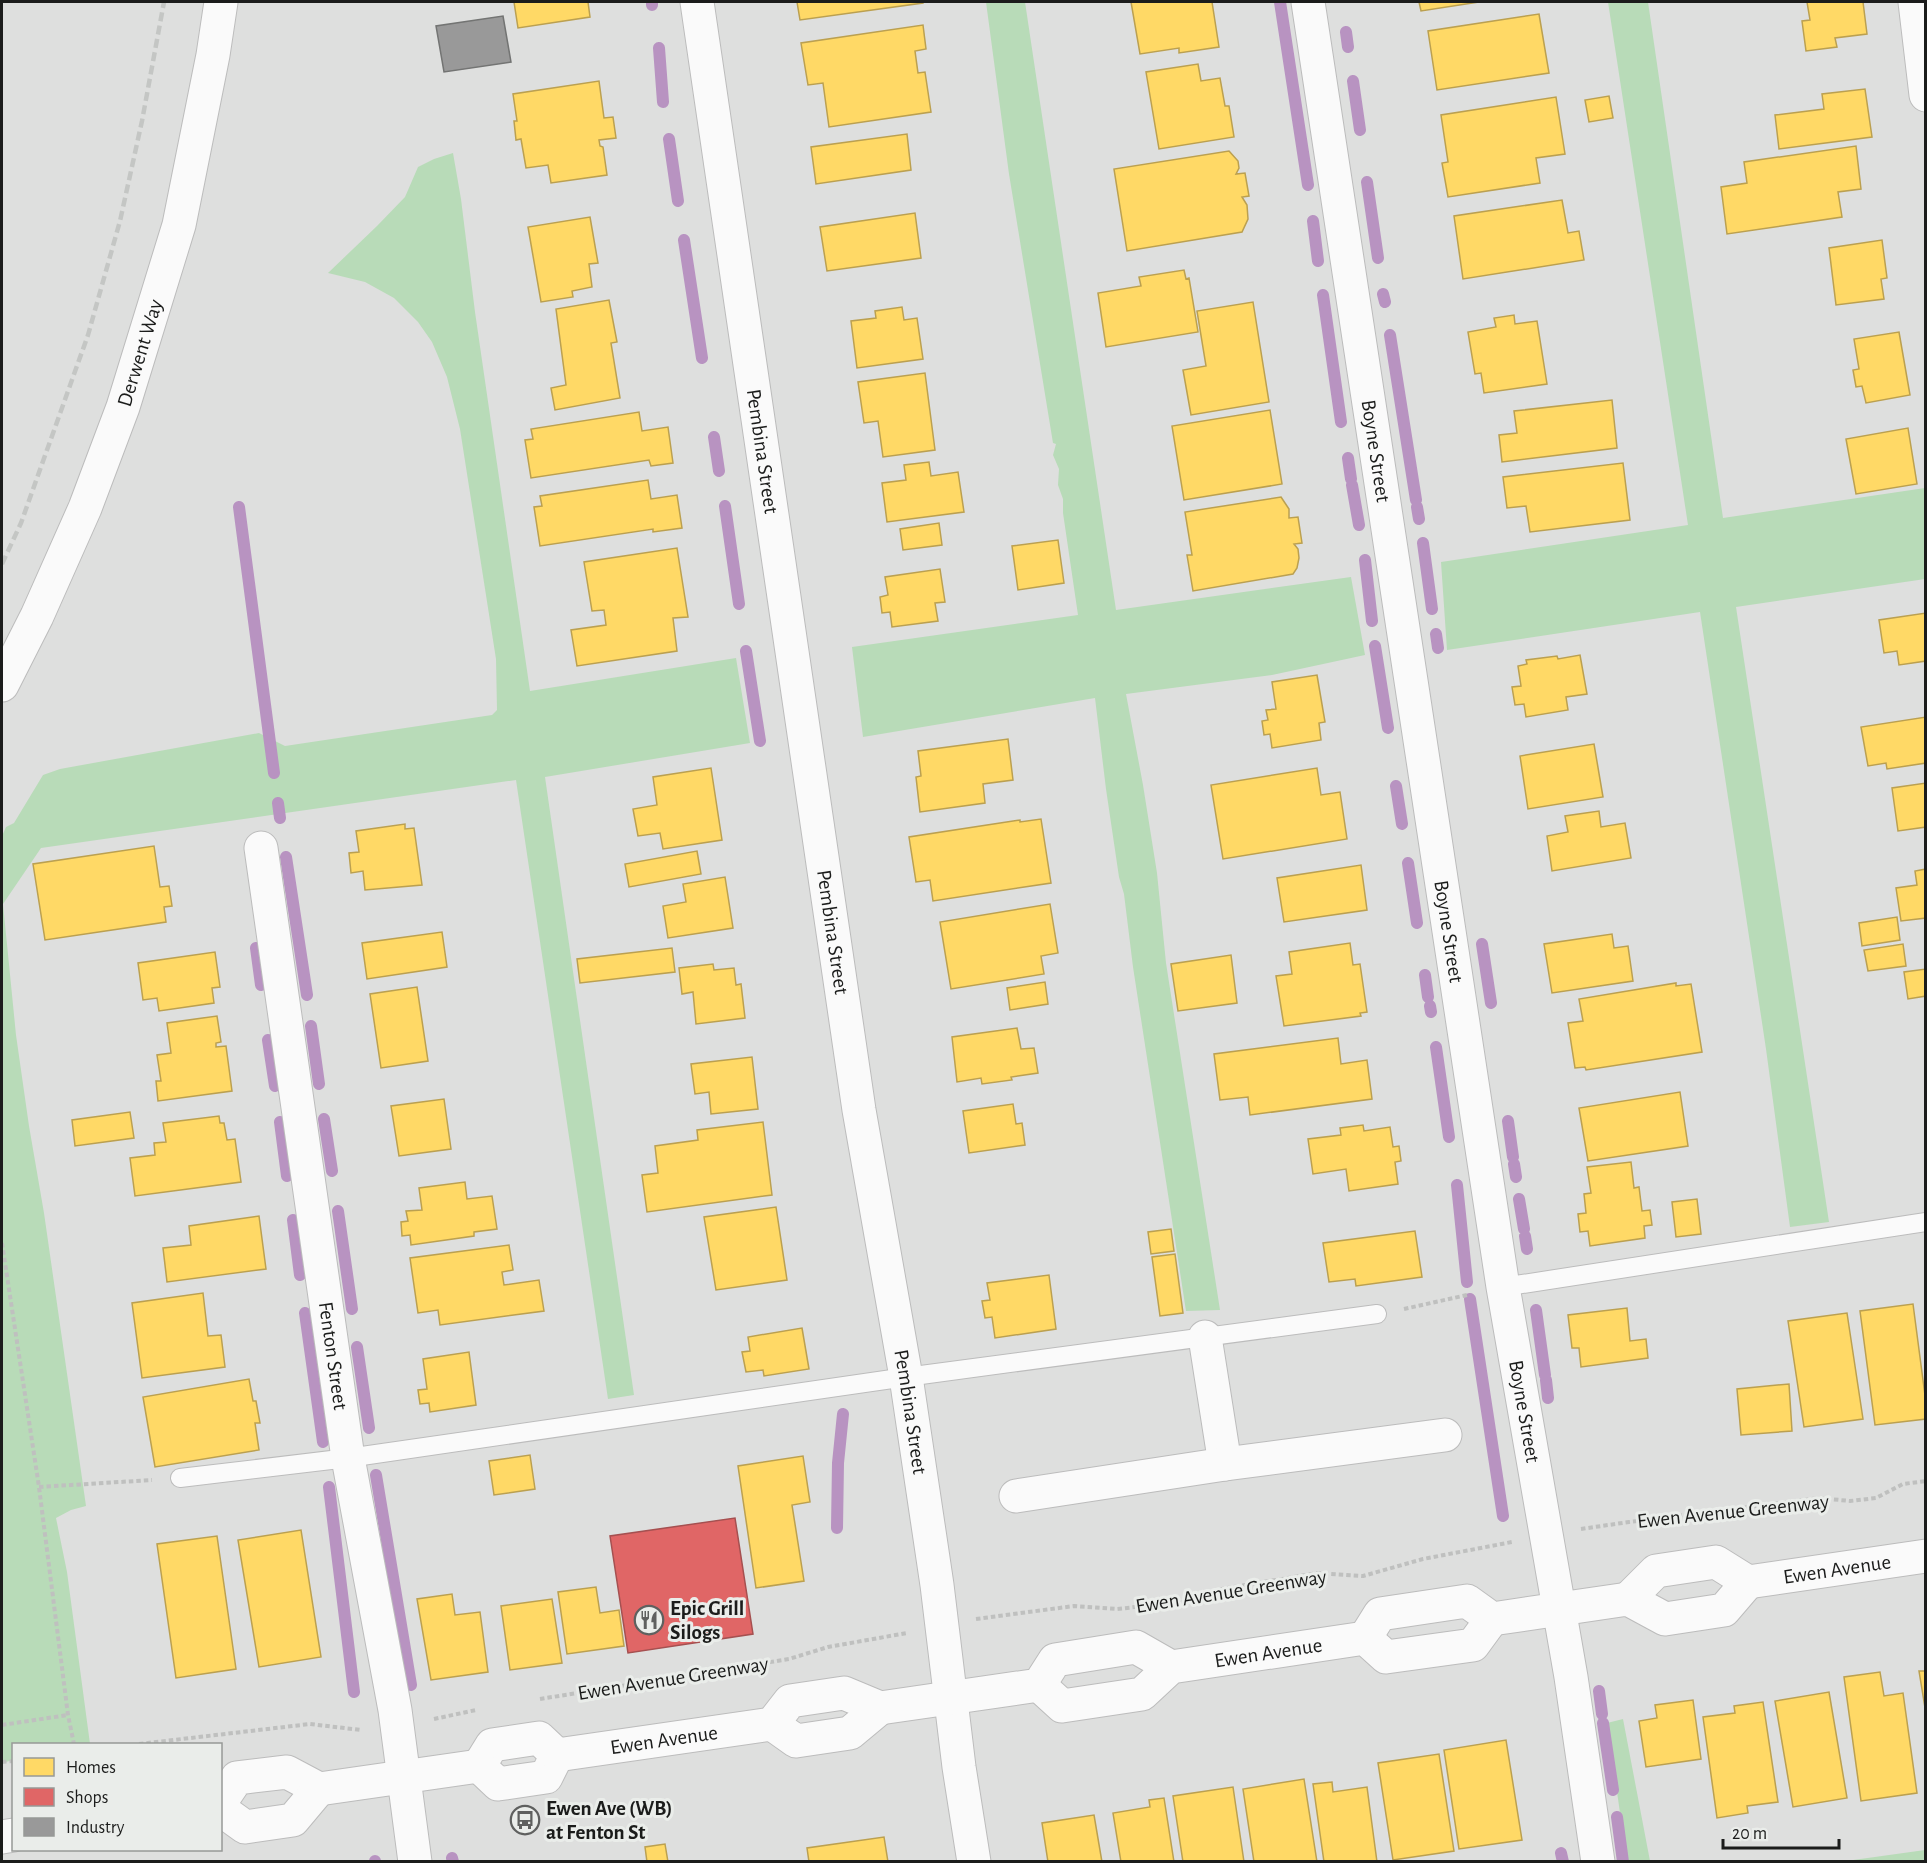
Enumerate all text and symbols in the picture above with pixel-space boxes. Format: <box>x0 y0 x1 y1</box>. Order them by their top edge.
street label: Derwent Way <box>114 297 166 409</box>
street label: Pembina Street <box>743 387 782 515</box>
street label: Boyne Street <box>1357 398 1394 504</box>
street label: Pembina Street <box>813 868 852 996</box>
street label: Boyne Street <box>1430 879 1467 984</box>
street label: Fenton Street <box>315 1300 351 1412</box>
street label: Pembina Street <box>890 1348 930 1476</box>
street label: Boyne Street <box>1505 1359 1543 1465</box>
street label: Ewen Avenue Greenway <box>1636 1491 1830 1532</box>
street label: Ewen Avenue <box>1782 1551 1892 1588</box>
street label: Ewen Avenue Greenway <box>1134 1566 1328 1617</box>
place label: Epic Grill Silogs <box>670 1598 744 1643</box>
restaurant icon: Epic Grill Silogs <box>633 1604 665 1636</box>
street label: Ewen Avenue <box>1213 1635 1324 1671</box>
street label: Ewen Avenue Greenway <box>576 1653 770 1704</box>
street label: Ewen Avenue <box>609 1722 719 1758</box>
legend <box>12 1743 222 1851</box>
text: Homes <box>66 1759 116 1777</box>
text: Shops <box>66 1789 108 1807</box>
place label: Ewen Ave (WB) at Fenton St <box>546 1798 673 1843</box>
bus stop icon: Ewen Ave (WB) at Fenton St <box>509 1804 541 1836</box>
scale bar <box>1723 1812 1838 1850</box>
text: Industry <box>66 1819 125 1837</box>
text: 20 m <box>1732 1825 1767 1843</box>

